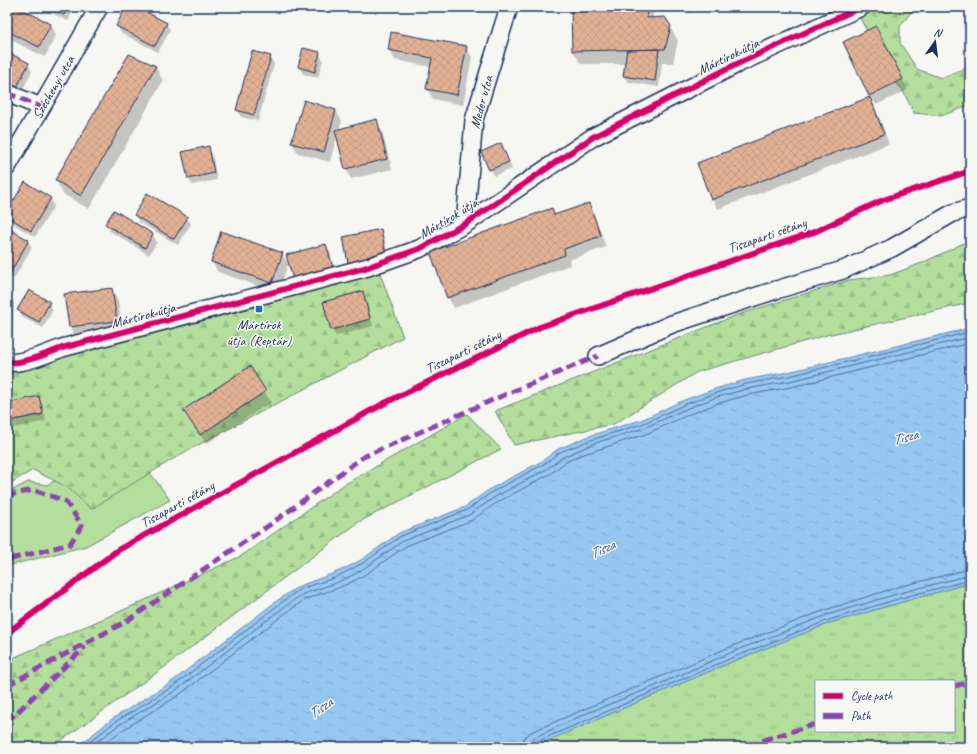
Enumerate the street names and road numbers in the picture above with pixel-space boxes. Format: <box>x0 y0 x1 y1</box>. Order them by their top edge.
street label: Mártírok útja <box>695 34 762 79</box>
street label: Széchenyi utca <box>29 52 79 122</box>
street label: Meder utca <box>466 73 497 130</box>
street label: Mártírok útja <box>416 194 482 243</box>
street label: Tiszaparti sétány <box>726 214 810 257</box>
street label: Mártírok útja <box>109 299 178 332</box>
street label: Tiszaparti sétány <box>423 325 505 377</box>
street label: Tiszaparti sétány <box>137 477 218 532</box>

